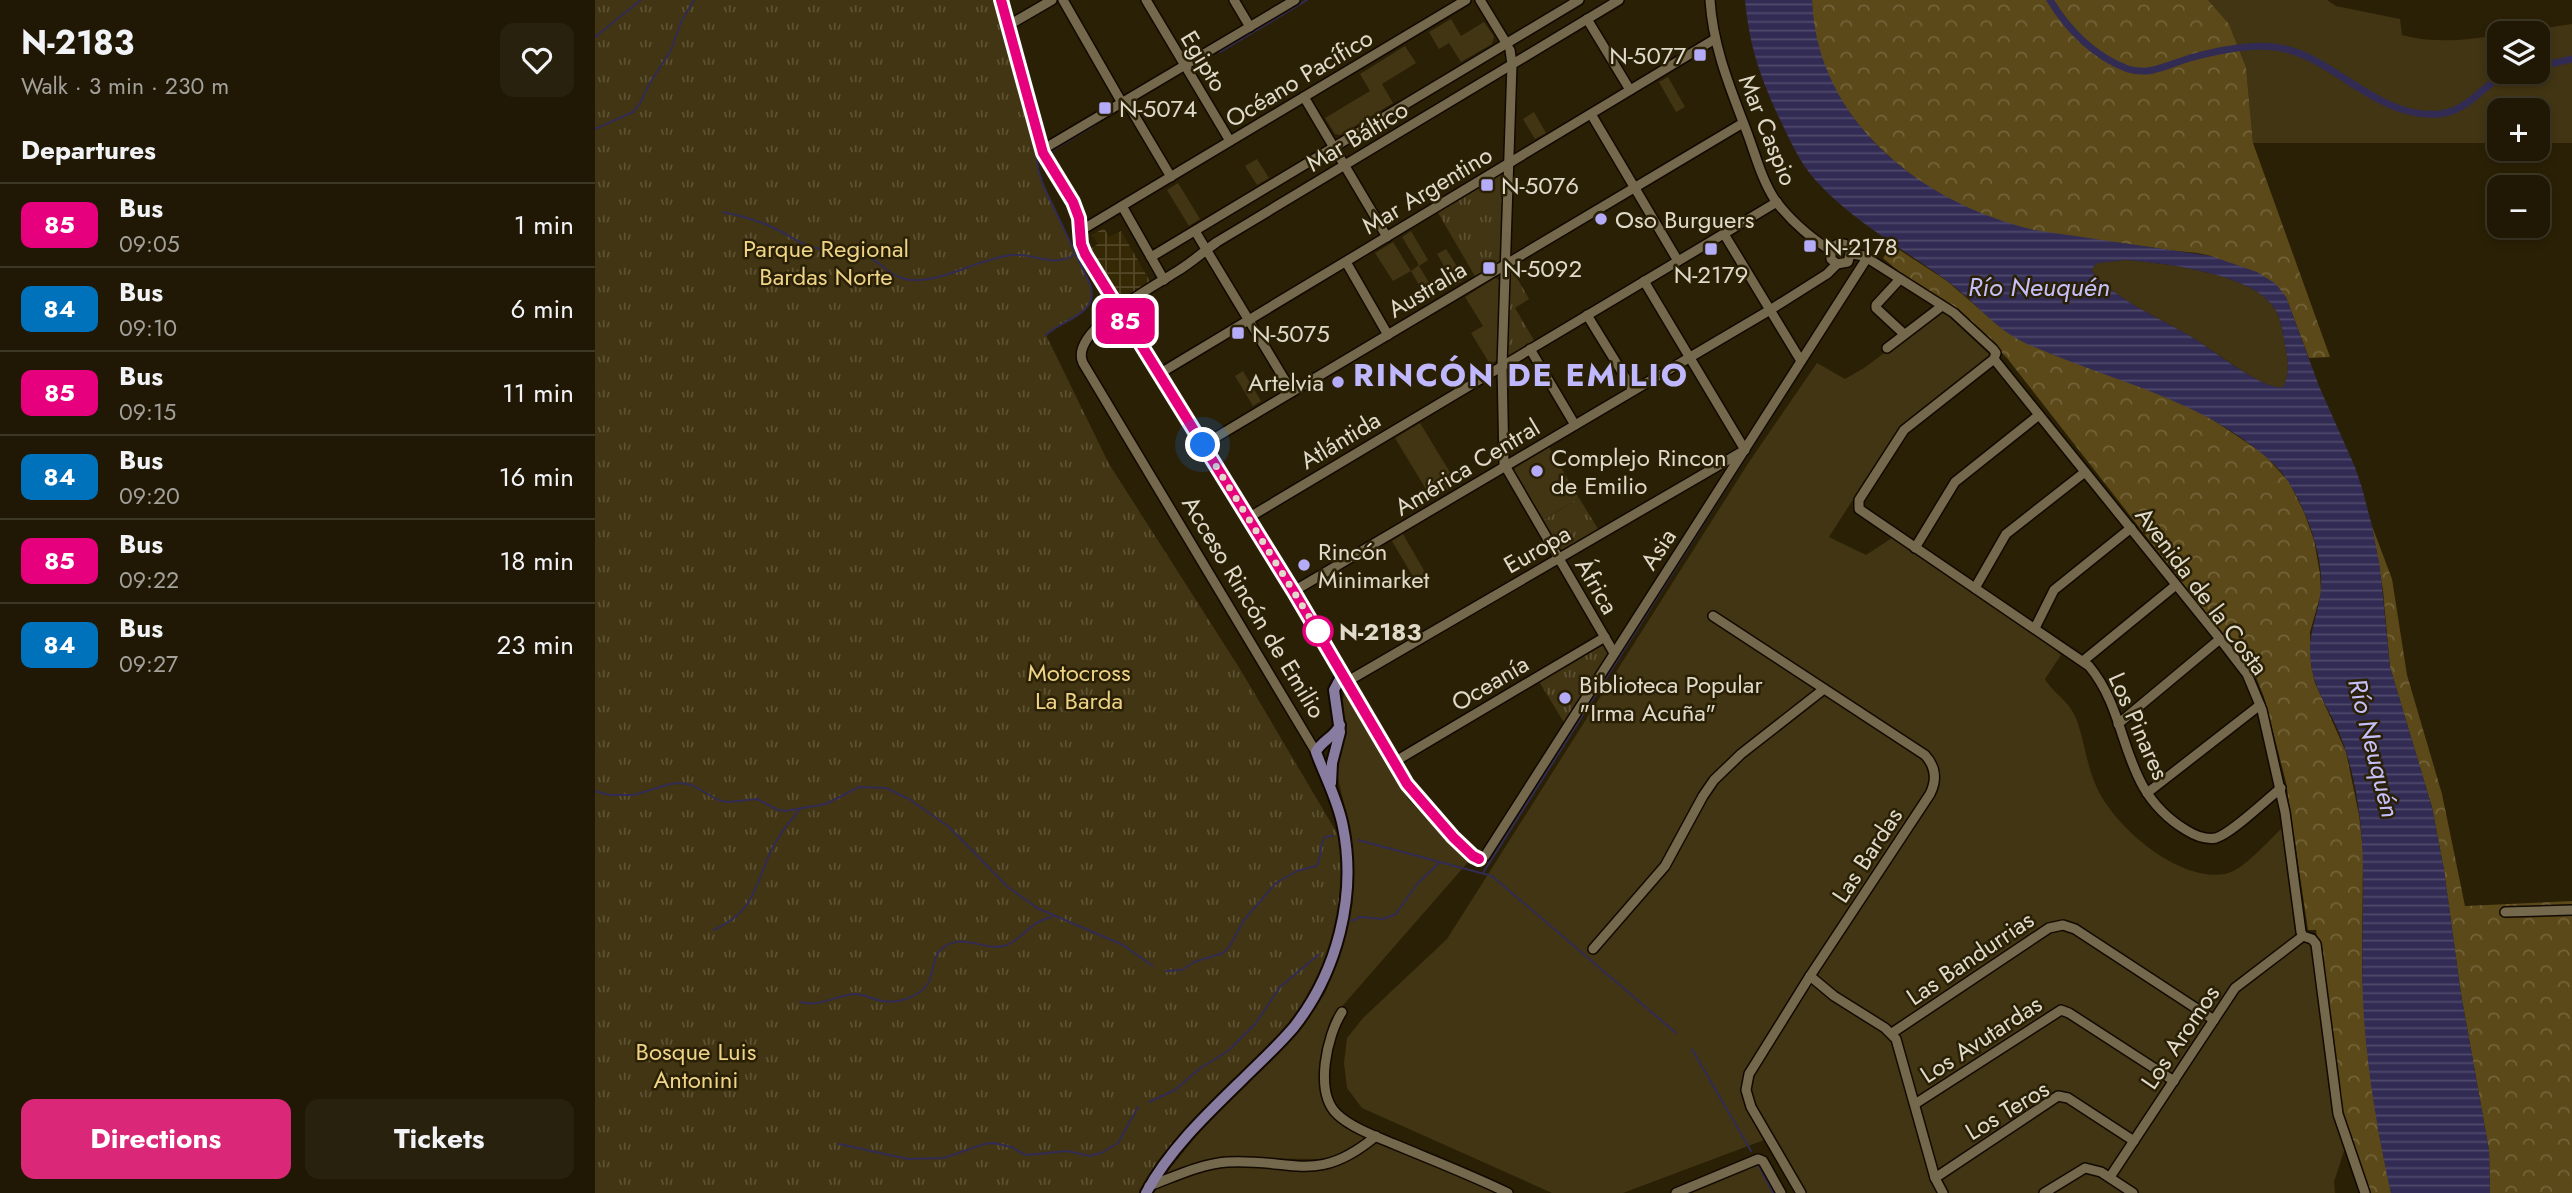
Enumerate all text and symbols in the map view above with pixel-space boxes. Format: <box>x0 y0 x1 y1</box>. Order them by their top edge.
text: N-2183 <box>21 19 134 66</box>
street label: Océano Pacífico <box>1219 20 1379 136</box>
map controls <box>2487 21 2550 238</box>
button: layers <box>2487 21 2550 84</box>
button: heart <box>500 23 574 97</box>
street label: Egipto <box>1172 24 1236 98</box>
place label: N-5077 <box>1609 38 1686 73</box>
marker: N-5077 <box>1692 47 1708 63</box>
text: Walk · 3 min · 230 m <box>21 69 229 103</box>
street label: Mar Caspio <box>1730 69 1806 191</box>
place label: N-5074 <box>1119 91 1197 126</box>
street label: Mar Báltico <box>1299 92 1415 180</box>
button: + <box>2487 98 2550 161</box>
marker: N-5074 <box>1097 100 1113 116</box>
text: Departures <box>21 131 156 169</box>
street label: Mar Argentino <box>1355 137 1499 243</box>
place label: N-5076 <box>1501 168 1579 203</box>
button: − <box>2487 175 2550 238</box>
marker: N-5076 <box>1479 177 1495 193</box>
text: Bus <box>119 189 163 227</box>
place label: Oso Burguers <box>1615 202 1754 237</box>
text: 1 min <box>514 206 574 244</box>
text: 85 <box>44 207 75 242</box>
marker: Oso Burguers <box>1593 211 1609 227</box>
text: 09:05 <box>119 227 180 261</box>
place label: N-2178 <box>1824 229 1898 264</box>
park label: Parque Regional Bardas Norte <box>743 231 909 294</box>
marker: N-2178 <box>1802 238 1818 254</box>
marker: N-2179 <box>1703 241 1719 257</box>
place label: N-5092 <box>1503 251 1582 286</box>
street label: Australia <box>1381 252 1473 326</box>
place label: N-2179 <box>1674 257 1748 292</box>
marker: N-5092 <box>1481 260 1497 276</box>
water label: Río Neuquén <box>1968 268 2110 306</box>
text: Bus <box>119 273 163 311</box>
text: 6 min <box>511 290 574 328</box>
text: 84 <box>44 291 75 326</box>
line badge: 85 <box>1093 298 1157 344</box>
text: 85 <box>1110 303 1140 338</box>
text: 09:10 <box>119 311 177 345</box>
place label: N-5075 <box>1252 316 1330 351</box>
marker: N-5075 <box>1230 325 1246 341</box>
district label: RINCÓN DE EMILIO <box>1353 352 1689 398</box>
text: Bus <box>119 357 163 395</box>
place label: Artelvia <box>1248 365 1324 400</box>
text: 11 min <box>502 374 574 412</box>
marker: Artelvia <box>1330 374 1346 390</box>
text: 85 <box>44 375 75 410</box>
text: 09:15 <box>119 395 176 429</box>
street label: Atlántida <box>1293 402 1387 478</box>
street label: América Central <box>1388 410 1546 524</box>
your location <box>1185 427 1220 462</box>
place label: Complejo Rincon de Emilio <box>1551 440 1727 503</box>
text: Bus <box>119 441 163 479</box>
text: 16 min <box>499 458 574 496</box>
text: 84 <box>44 459 75 494</box>
marker: Complejo Rincon de Emilio <box>1529 463 1545 479</box>
text: 09:20 <box>119 479 180 513</box>
street label: Acceso Rincón de Emilio <box>1174 489 1334 725</box>
street label: Avenida de la Costa <box>2127 500 2277 682</box>
street label: Europa <box>1497 516 1577 582</box>
street label: Asia <box>1632 521 1684 577</box>
text: Bus <box>119 525 163 563</box>
place label: Rincón Minimarket <box>1318 534 1430 597</box>
text: 18 min <box>500 542 574 580</box>
text: 85 <box>44 543 75 578</box>
street label: África <box>1567 551 1627 621</box>
marker: Rincón Minimarket <box>1296 557 1312 573</box>
text: 09:22 <box>119 563 179 597</box>
text: Bus <box>119 609 163 647</box>
place label: N-2183 <box>1339 614 1421 649</box>
marker: N-2183 <box>1303 616 1333 646</box>
text: 23 min <box>497 626 574 664</box>
text: 84 <box>44 627 75 662</box>
street label: Oceanía <box>1445 646 1535 720</box>
text: 09:27 <box>119 647 178 681</box>
park label: Motocross La Barda <box>1027 655 1131 718</box>
place label: Biblioteca Popular "Irma Acuña" <box>1579 667 1763 730</box>
street label: Los Pinares <box>2100 667 2178 785</box>
water label: Río Neuquén <box>2338 675 2410 821</box>
marker: Biblioteca Popular "Irma Acuña" <box>1557 690 1573 706</box>
street label: Las Bardas <box>1823 800 1911 910</box>
street label: Las Bandurrias <box>1899 902 2041 1014</box>
street label: Los Aromos <box>2132 978 2228 1096</box>
street label: Los Avutardas <box>1913 986 2049 1092</box>
park label: Bosque Luis Antonini <box>636 1034 756 1097</box>
street label: Los Teros <box>1958 1071 2056 1149</box>
button: Directions <box>21 1099 291 1179</box>
button: Tickets <box>305 1099 574 1179</box>

